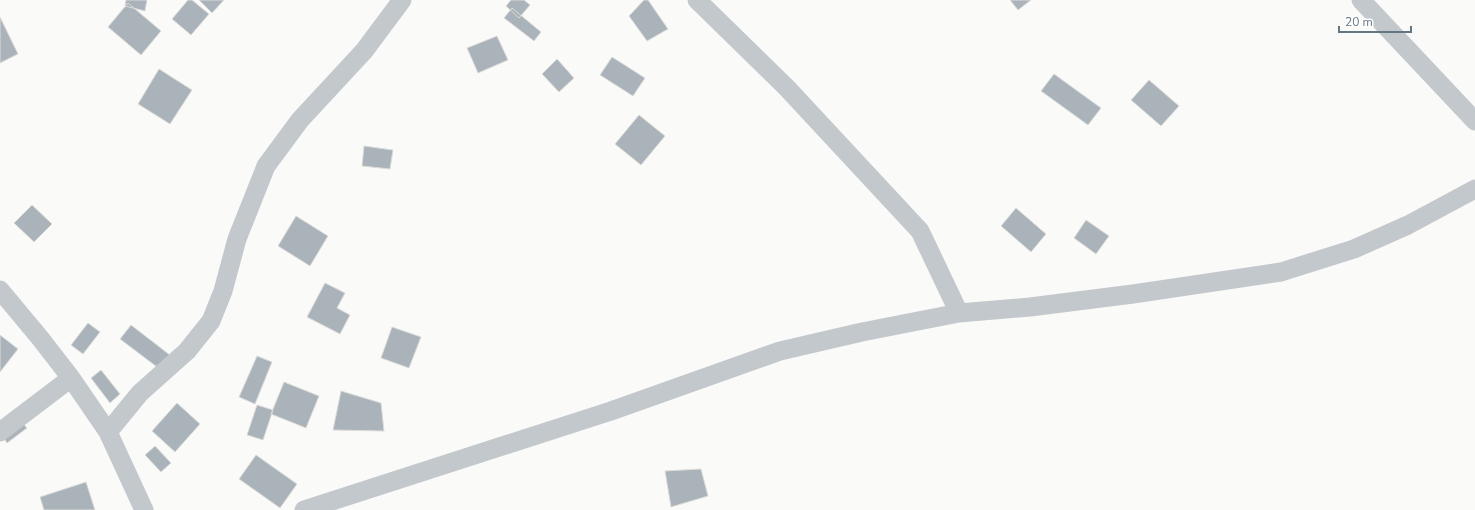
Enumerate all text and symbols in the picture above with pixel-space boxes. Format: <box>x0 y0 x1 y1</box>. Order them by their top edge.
scale bar <box>1339 8 1411 34</box>
text: 20 m <box>1345 14 1373 30</box>

